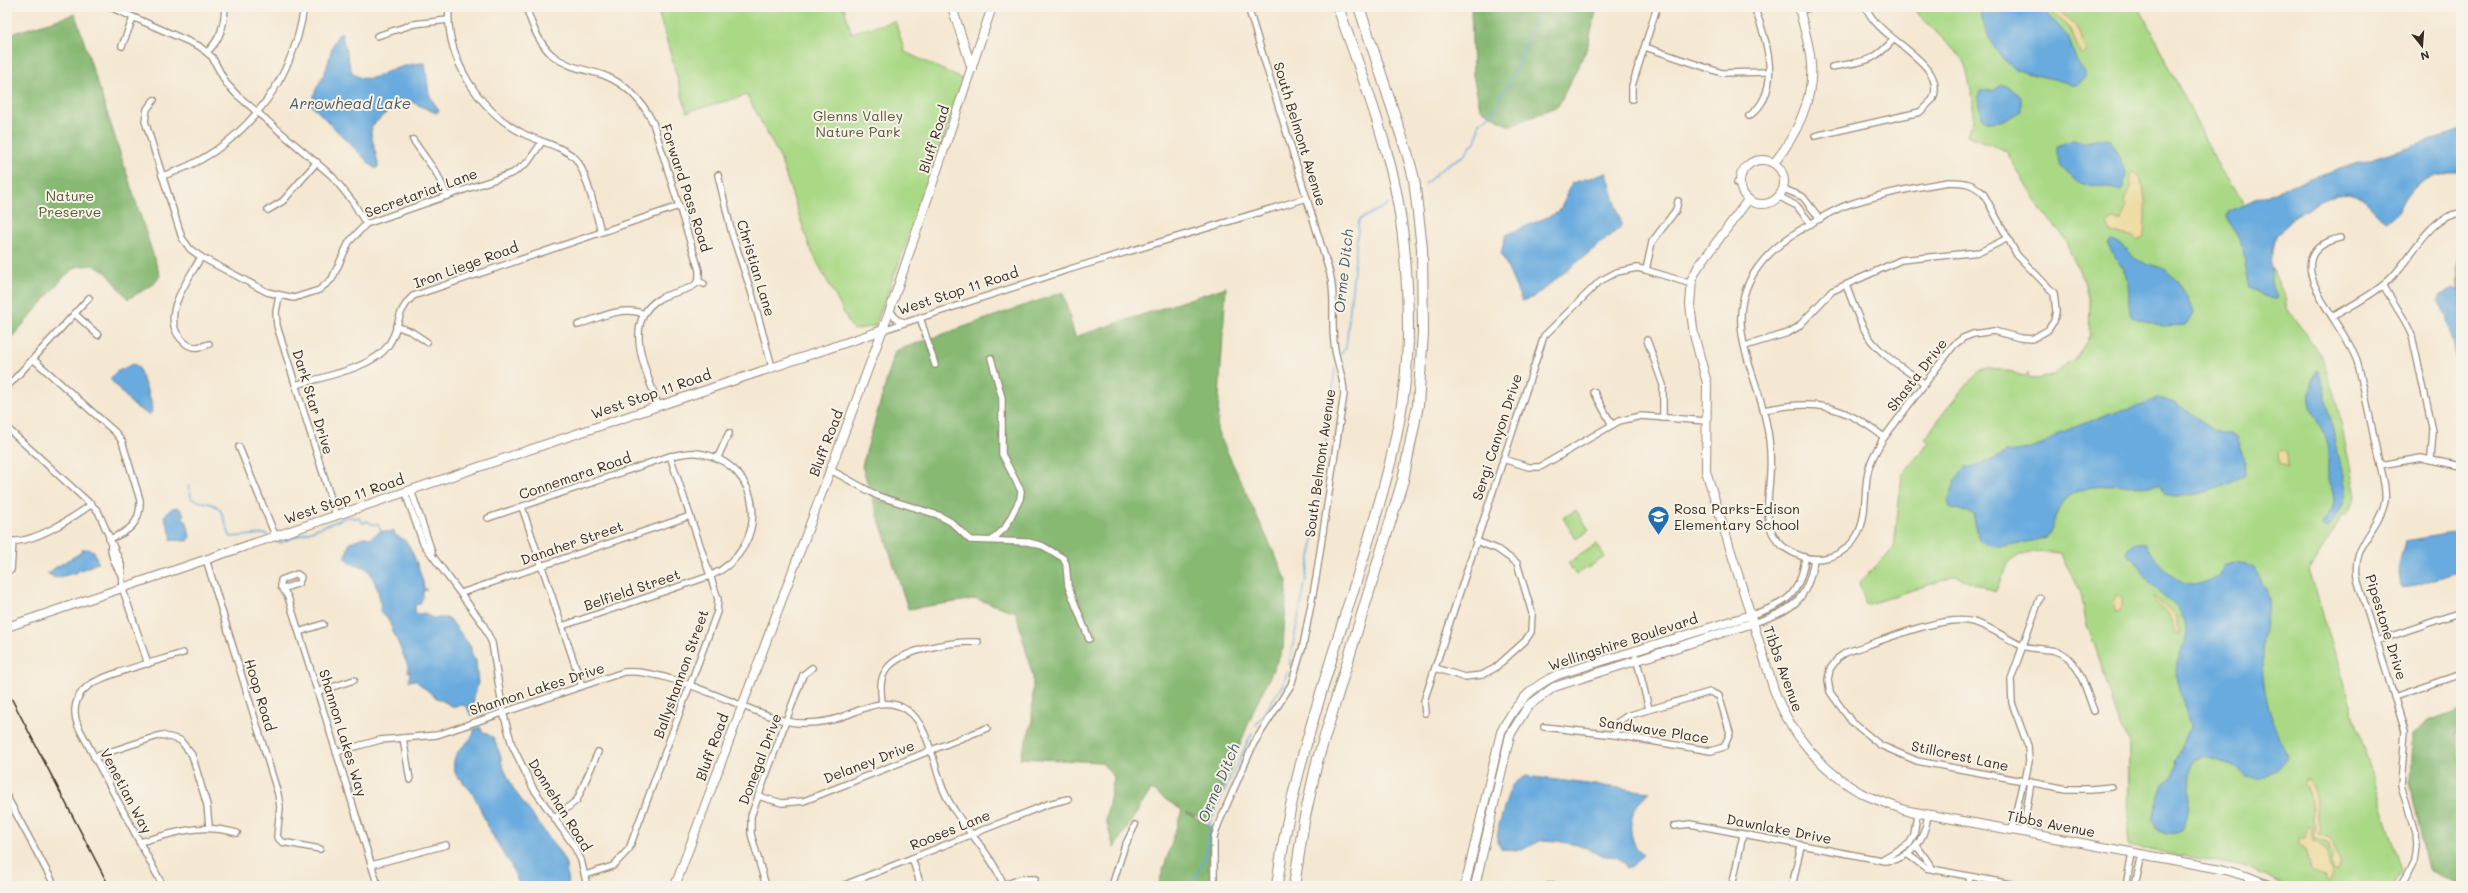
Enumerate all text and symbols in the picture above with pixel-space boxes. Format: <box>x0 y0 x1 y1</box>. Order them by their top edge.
north arrow <box>2402 26 2442 66</box>
text: N <box>2419 48 2431 64</box>
street label: South Belmont Avenue <box>1270 60 1331 208</box>
water label: Arrowhead Lake <box>289 93 411 113</box>
street label: Bluff Road <box>914 102 953 175</box>
park label: Glenns Valley Nature Park <box>813 106 903 141</box>
street label: Forward Pass Road <box>657 121 716 254</box>
street label: Secretariat Lane <box>362 163 480 222</box>
park label: Nature Preserve <box>39 186 101 221</box>
street label: Christian Lane <box>733 217 780 318</box>
water label: Orme Ditch <box>1329 228 1357 314</box>
street label: Iron Liege Road <box>411 237 521 292</box>
street label: West Stop 11 Road <box>895 262 1021 319</box>
street label: Shasta Drive <box>1882 334 1951 415</box>
street label: Dark Star Drive <box>289 347 338 457</box>
street label: West Stop 11 Road <box>588 364 713 423</box>
street label: Sergi Canyon Drive <box>1467 371 1526 502</box>
street label: South Belmont Avenue <box>1300 388 1339 538</box>
street label: Bluff Road <box>804 407 847 479</box>
street label: Connemara Road <box>516 447 634 504</box>
street label: West Stop 11 Road <box>281 469 406 528</box>
place label: Rosa Parks-Edison Elementary School <box>1674 499 1800 534</box>
school or university icon: Rosa Parks-Edison Elementary School <box>1646 504 1672 537</box>
street label: Danaher Street <box>518 516 626 569</box>
street label: Belfield Street <box>581 564 683 615</box>
street label: Pipestone Drive <box>2361 572 2412 682</box>
street label: Ballyshannon Street <box>648 607 713 741</box>
street label: Wellingshire Boulevard <box>1546 608 1700 675</box>
street label: Tibbs Avenue <box>1759 623 1808 714</box>
street label: Hoop Road <box>240 656 281 733</box>
street label: Shannon Lakes Drive <box>467 658 607 719</box>
street label: Shannon Lakes Way <box>315 667 372 799</box>
street label: Bluff Road <box>691 711 732 783</box>
street label: Donegal Drive <box>733 711 786 807</box>
street label: Sandwave Place <box>1598 711 1710 748</box>
street label: Delaney Drive <box>821 736 917 788</box>
street label: Stillcrest Lane <box>1910 736 2011 775</box>
water label: Orme Ditch <box>1192 740 1244 825</box>
street label: Venetian Way <box>96 745 157 837</box>
street label: Donnehan Road <box>524 755 597 855</box>
street label: Rooses Lane <box>907 805 993 854</box>
street label: Tibbs Avenue <box>2005 806 2097 841</box>
street label: Dawnlake Drive <box>1725 809 1833 848</box>

